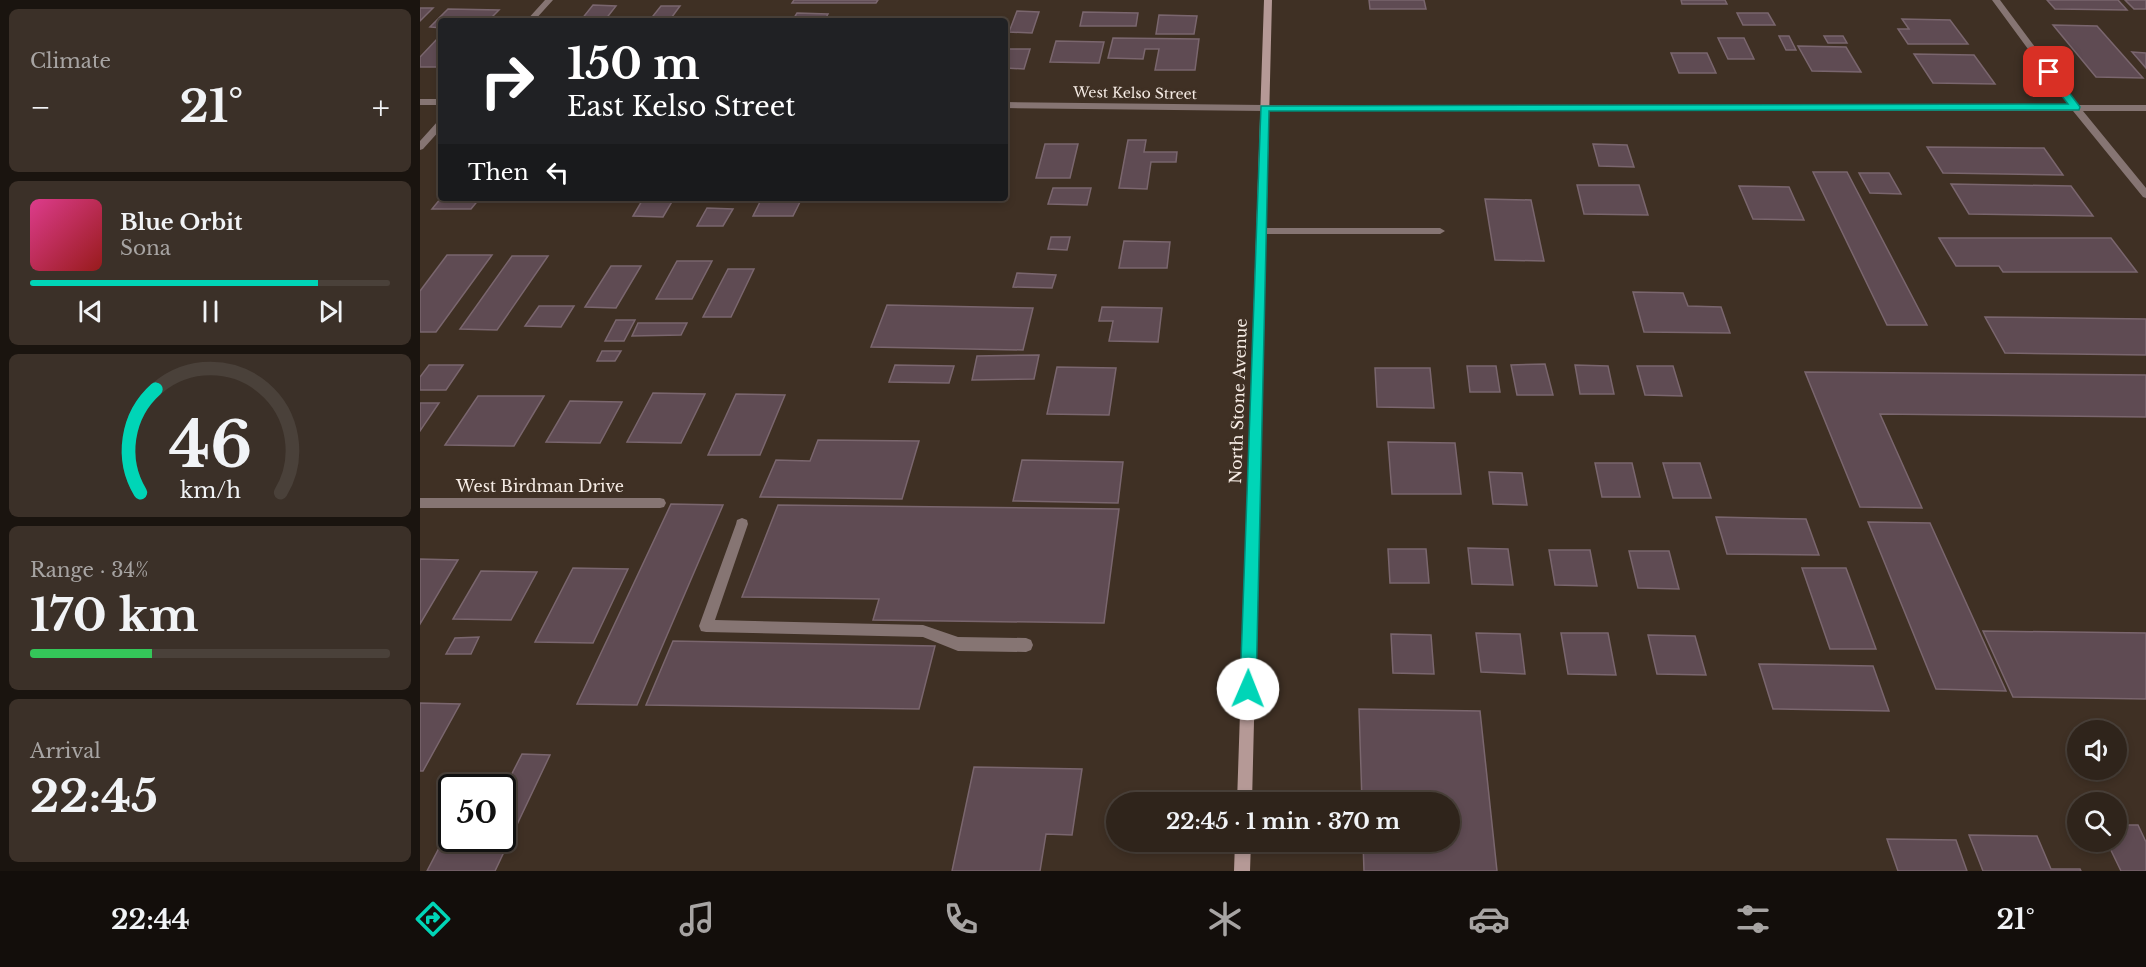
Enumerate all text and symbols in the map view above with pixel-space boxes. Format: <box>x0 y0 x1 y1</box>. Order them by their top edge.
text: 150 m <box>567 38 700 90</box>
icon: right <box>468 42 546 120</box>
pin <box>2023 46 2074 97</box>
text: Climate <box>30 49 111 73</box>
icon: arrive <box>2032 55 2065 88</box>
text: 21° <box>179 78 243 134</box>
street label: West Kelso Street <box>1072 83 1198 103</box>
text: − <box>30 87 51 128</box>
text: + <box>372 87 390 128</box>
text: East Kelso Street <box>567 90 795 123</box>
icon: left <box>541 156 574 189</box>
text: Then <box>468 159 529 186</box>
text: Blue Orbit <box>120 209 242 236</box>
text: Sona <box>120 236 171 260</box>
icon: previous <box>74 295 107 328</box>
icon: pause <box>194 295 227 328</box>
icon: next <box>314 295 347 328</box>
street label: North Stone Avenue <box>1225 318 1251 484</box>
text: 46 <box>168 406 252 484</box>
street label: West Birdman Drive <box>455 476 624 496</box>
text: km/h <box>180 477 241 504</box>
text: Range · 34% <box>30 558 149 582</box>
text: 170 km <box>30 587 198 643</box>
position arrow <box>1216 657 1280 721</box>
map controls <box>2067 720 2127 852</box>
button: sound <box>2067 720 2127 780</box>
text: Arrival <box>30 739 101 763</box>
text: 22:45 <box>30 768 158 824</box>
speed limit sign: 50 <box>438 774 516 852</box>
button: search <box>2067 792 2127 852</box>
text: 22:45 · 1 min · 370 m <box>1166 808 1400 835</box>
icon: directions <box>412 898 454 940</box>
icon: music <box>676 898 718 940</box>
icon: phone <box>940 898 982 940</box>
icon: climate <box>1204 898 1246 940</box>
icon: car <box>1468 898 1510 940</box>
icon: filters <box>1732 898 1774 940</box>
text: 22:44 <box>111 903 190 936</box>
text: 21° <box>1997 903 2035 936</box>

